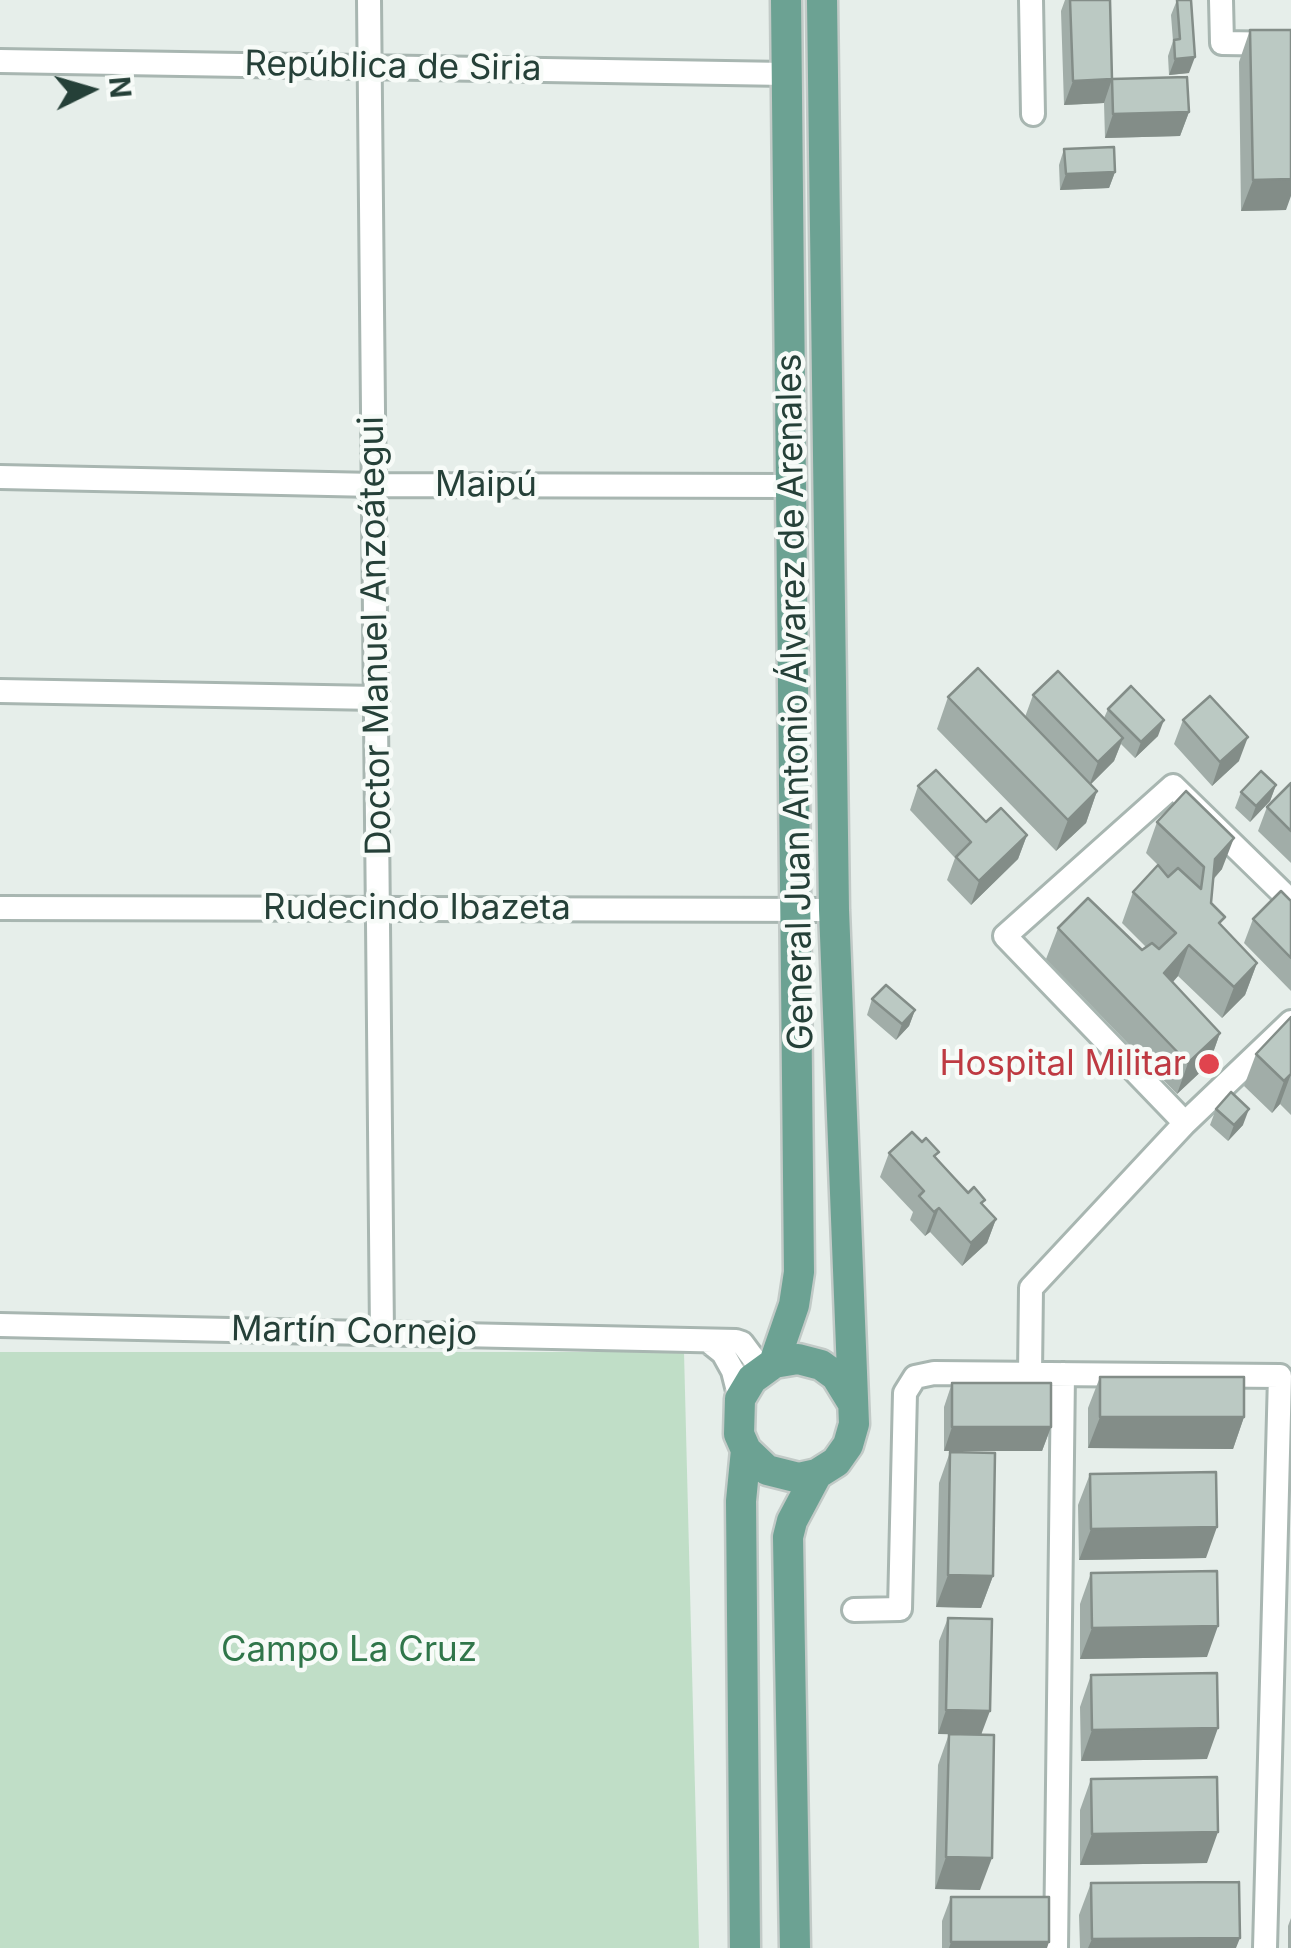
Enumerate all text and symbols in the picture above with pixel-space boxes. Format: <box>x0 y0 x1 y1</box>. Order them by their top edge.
north arrow <box>40 40 140 140</box>
street label: República de Siria <box>244 43 542 91</box>
text: N <box>102 75 138 99</box>
street label: General Juan Antonio Álvarez de Arenales <box>769 353 823 1051</box>
street label: Doctor Manuel Anzoátegui <box>351 416 401 856</box>
street label: Maipú <box>435 464 537 506</box>
street label: Rudecindo Ibazeta <box>263 887 571 929</box>
place label: Hospital Militar <box>940 1043 1186 1085</box>
marker: Hospital Militar <box>1196 1051 1222 1077</box>
street label: Martín Cornejo <box>231 1309 477 1355</box>
park label: Campo La Cruz <box>221 1629 477 1671</box>

